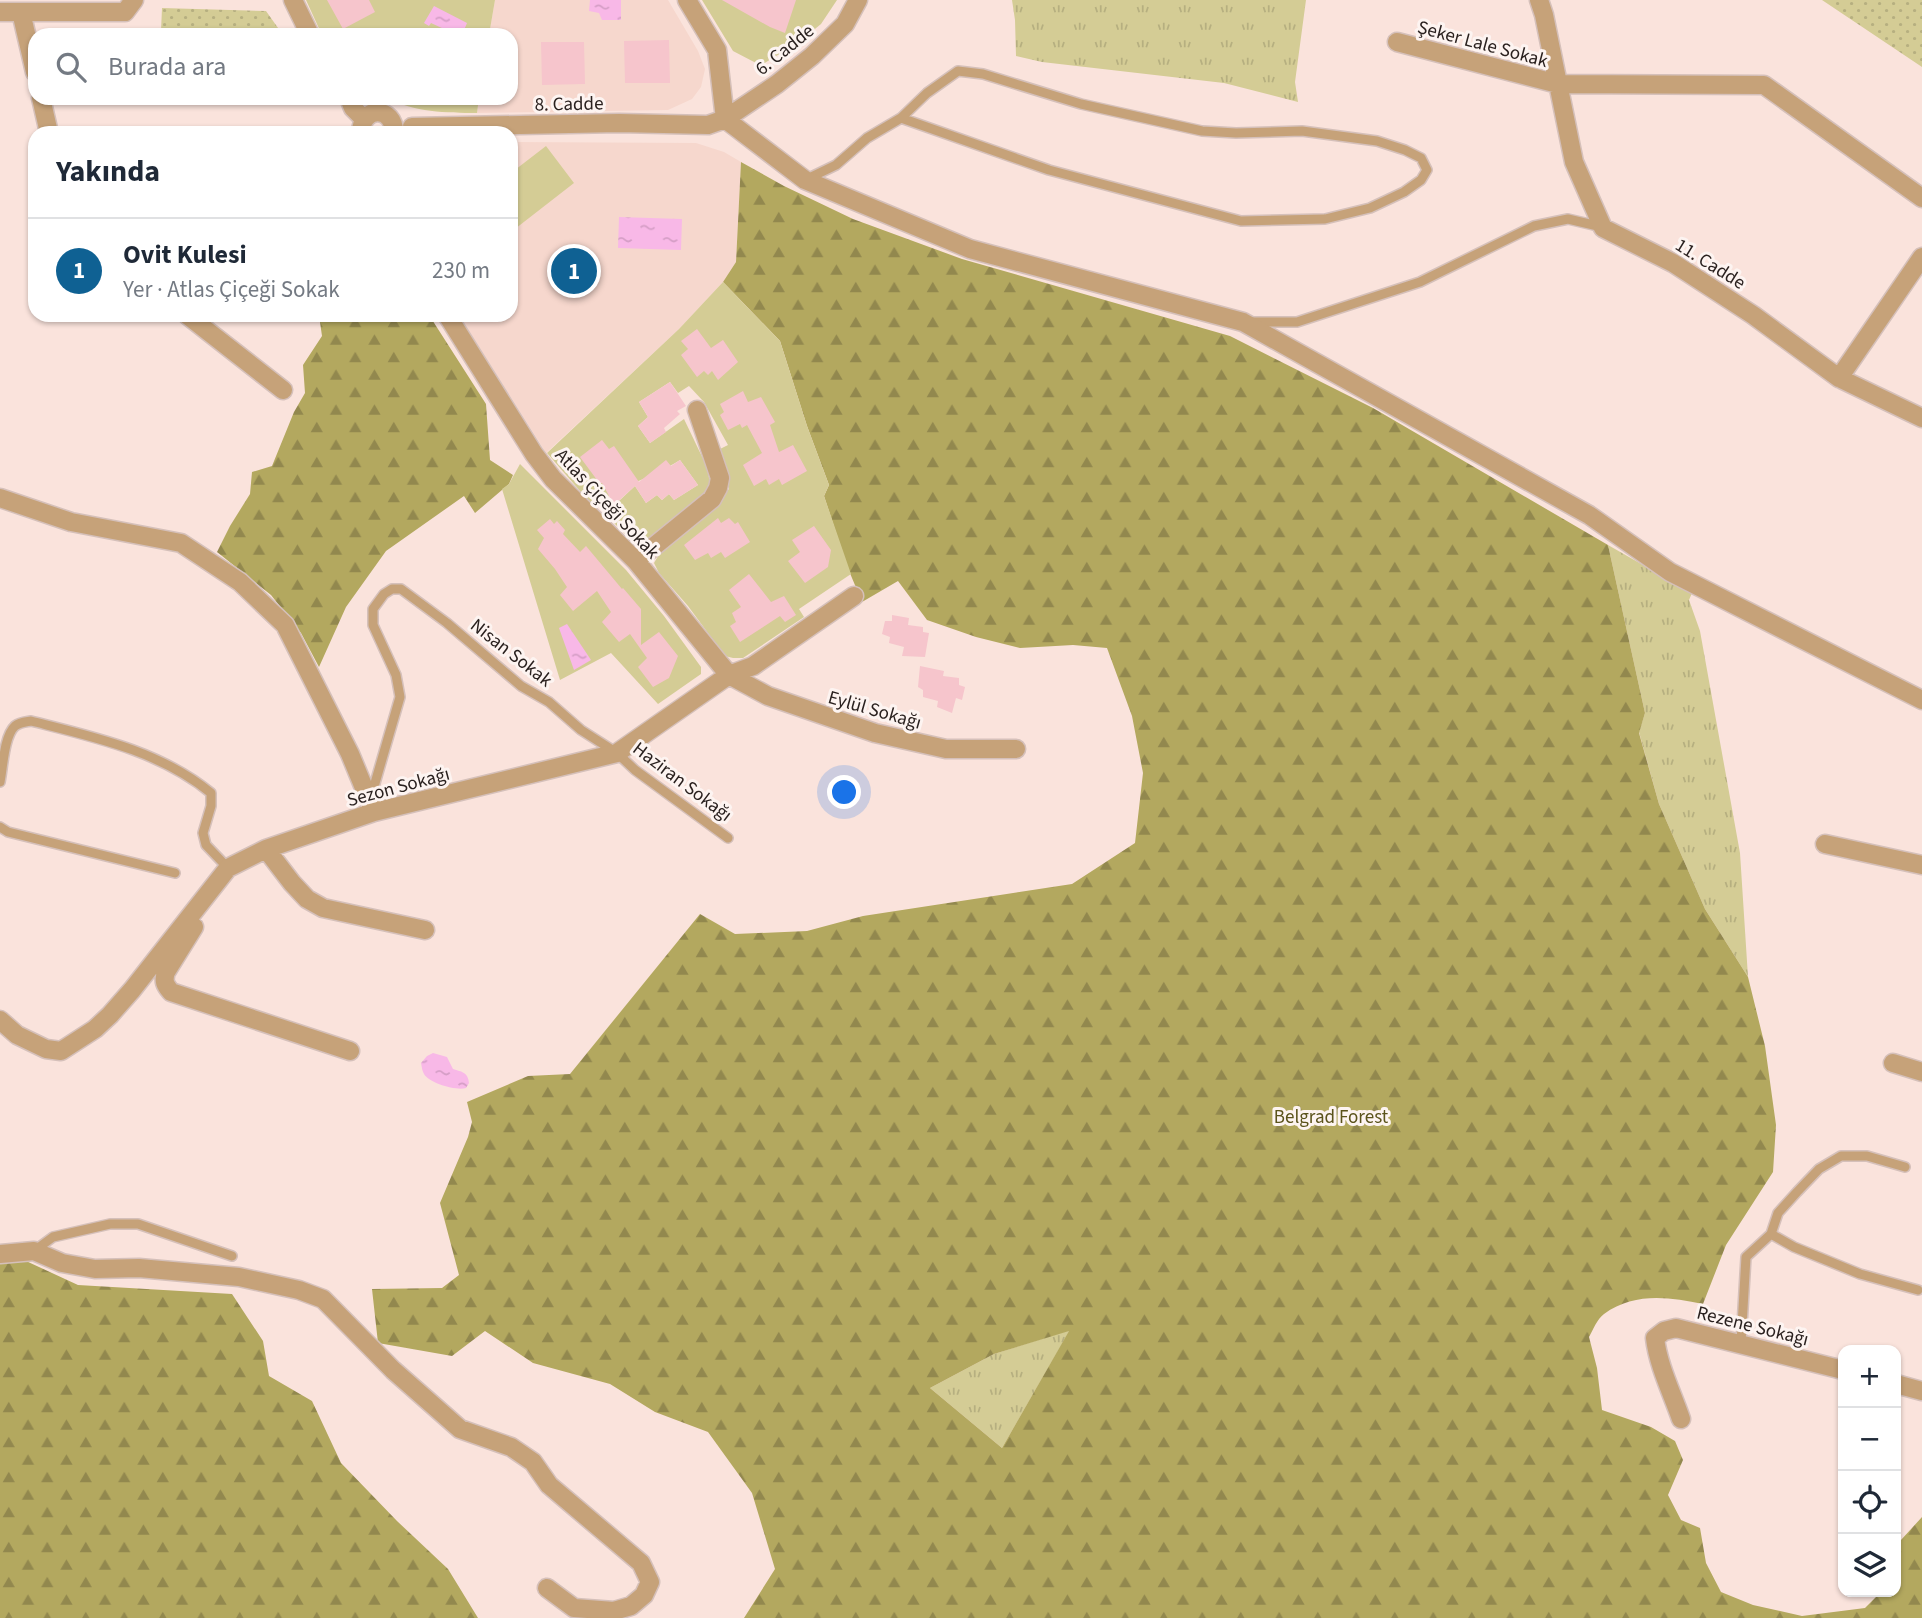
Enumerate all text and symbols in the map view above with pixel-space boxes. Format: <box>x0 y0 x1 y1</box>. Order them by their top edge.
street label: Şeker Lale Sokak <box>1414 14 1551 75</box>
street label: 6. Cadde <box>750 18 820 82</box>
search box <box>28 28 518 105</box>
icon: search <box>52 48 90 86</box>
text: Burada ara <box>108 48 226 85</box>
street label: 8. Cadde <box>534 90 604 119</box>
text: Yakında <box>56 150 160 193</box>
street label: 11. Cadde <box>1670 232 1751 296</box>
text: Ovit Kulesi <box>123 236 247 273</box>
pin: 1 <box>551 245 597 297</box>
text: 1 <box>73 254 85 287</box>
text: 230 m <box>432 254 490 287</box>
text: Yer · Atlas Çiçeği Sokak <box>123 273 340 306</box>
street label: Atlas Çiçeği Sokak <box>548 443 666 566</box>
street label: Nisan Sokak <box>464 613 558 694</box>
street label: Eylül Sokağı <box>825 684 924 737</box>
street label: Haziran Sokağı <box>627 736 737 829</box>
street label: Sezon Sokağı <box>344 761 453 814</box>
your location <box>827 775 861 809</box>
park label: Belgrad Forest <box>1274 1104 1389 1131</box>
street label: Rezene Sokağı <box>1694 1300 1811 1353</box>
map controls <box>1838 1345 1901 1597</box>
button: + <box>1838 1345 1901 1408</box>
button: − <box>1838 1408 1901 1471</box>
button: locate <box>1838 1471 1901 1534</box>
button: layers <box>1838 1534 1901 1597</box>

